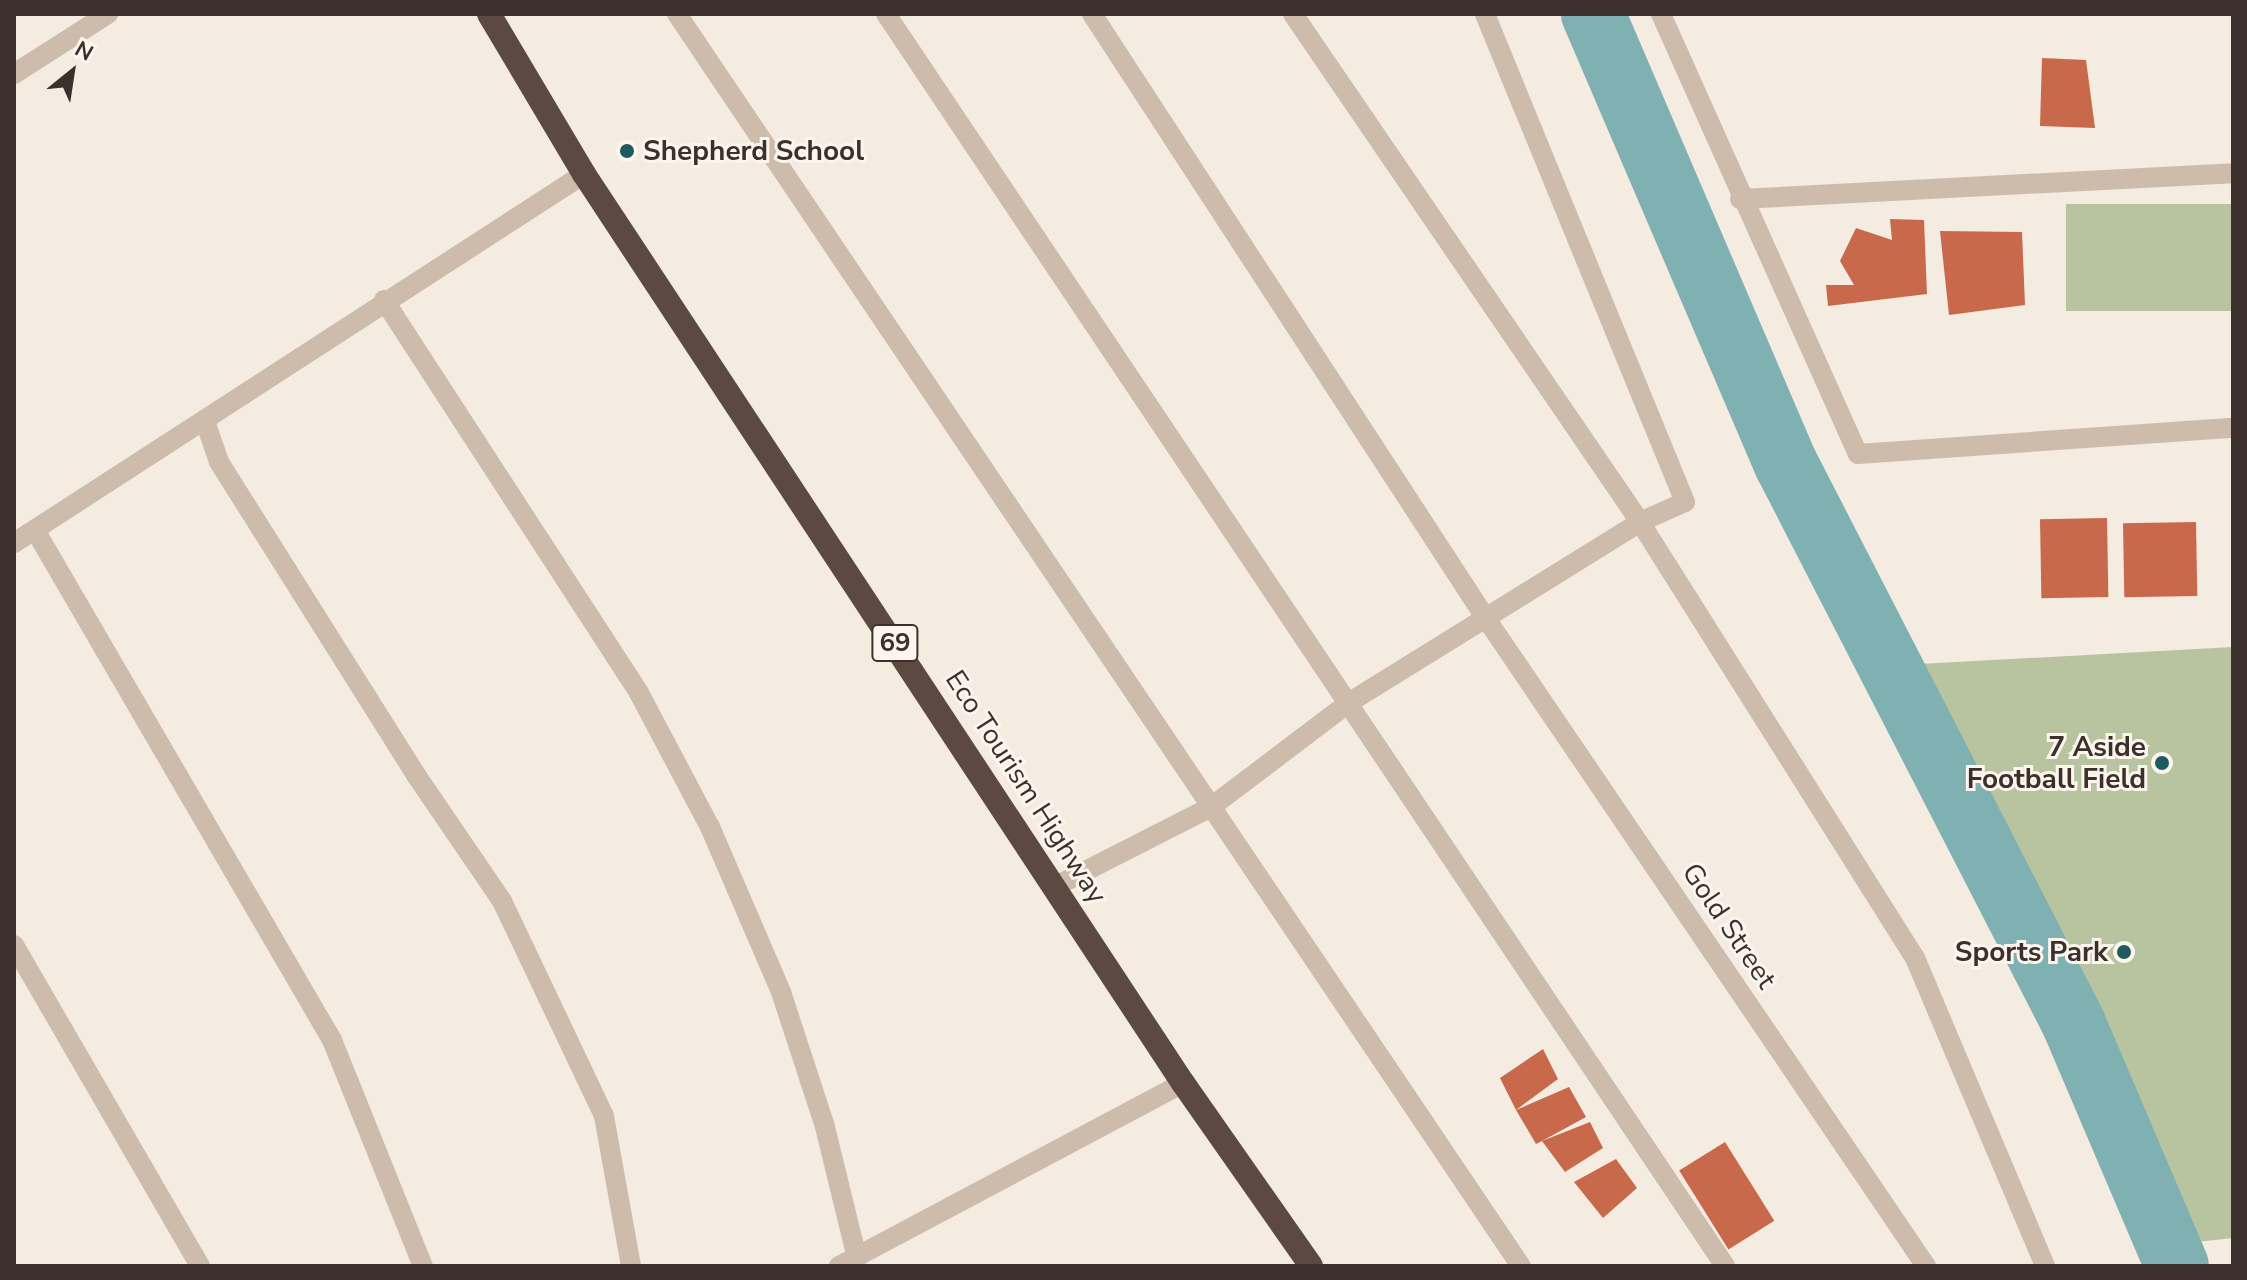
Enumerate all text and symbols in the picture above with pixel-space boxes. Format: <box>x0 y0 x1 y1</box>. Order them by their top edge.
north arrow <box>32 32 112 112</box>
text: N <box>69 34 99 68</box>
place label: Shepherd School <box>643 134 864 168</box>
marker: Shepherd School <box>618 142 636 160</box>
road number: 69 <box>871 621 919 665</box>
street label: Eco Tourism Highway <box>938 664 1114 910</box>
place label: 7 Aside Football Field <box>1967 730 2146 796</box>
marker: 7 Aside Football Field <box>2153 754 2171 772</box>
street label: Gold Street <box>1675 857 1783 995</box>
place label: Sports Park <box>1955 935 2108 969</box>
marker: Sports Park <box>2115 943 2133 961</box>

